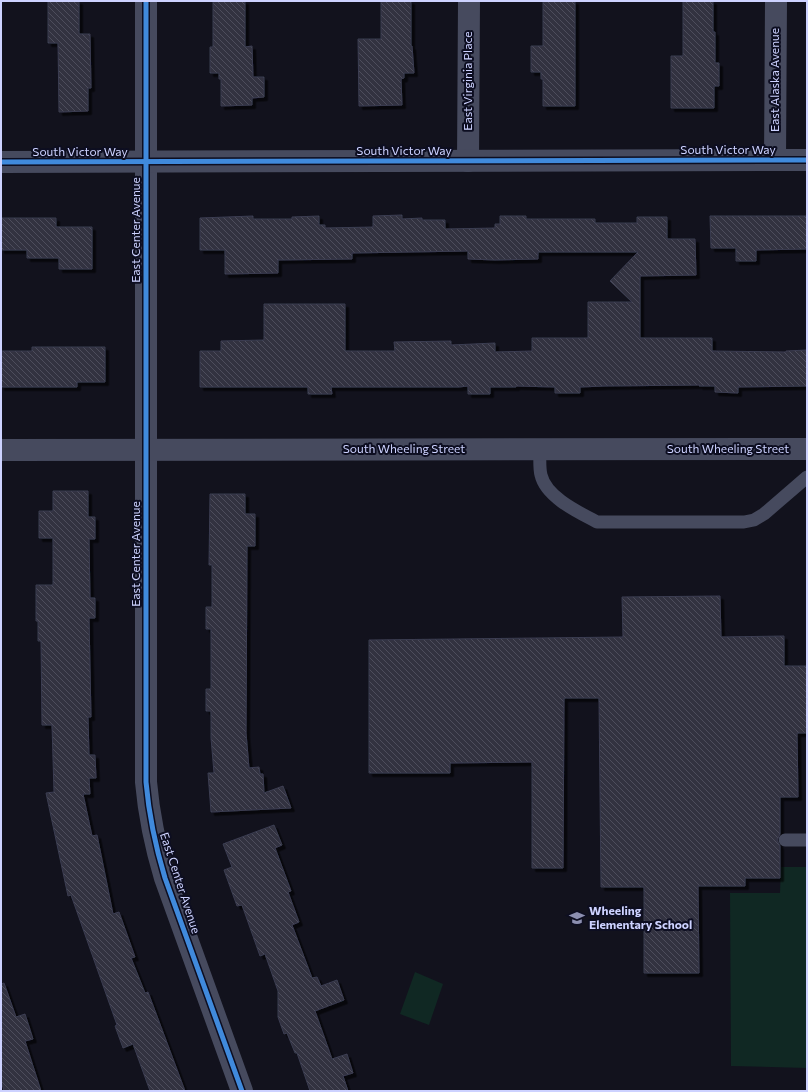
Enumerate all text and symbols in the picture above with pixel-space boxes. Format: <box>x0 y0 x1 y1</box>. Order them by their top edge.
street label: East Alaska Avenue <box>767 28 781 132</box>
street label: East Virginia Place <box>460 31 474 131</box>
street label: South Victor Way <box>680 142 776 156</box>
street label: South Victor Way <box>356 143 452 157</box>
street label: South Victor Way <box>32 144 128 158</box>
street label: East Center Avenue <box>128 177 142 283</box>
street label: South Wheeling Street <box>343 441 465 455</box>
street label: South Wheeling Street <box>667 441 789 455</box>
street label: East Center Avenue <box>128 501 142 607</box>
street label: East Center Avenue <box>158 830 204 935</box>
place label: Wheeling Elementary School <box>589 903 692 931</box>
school or university icon: Wheeling Elementary School <box>568 909 586 927</box>

